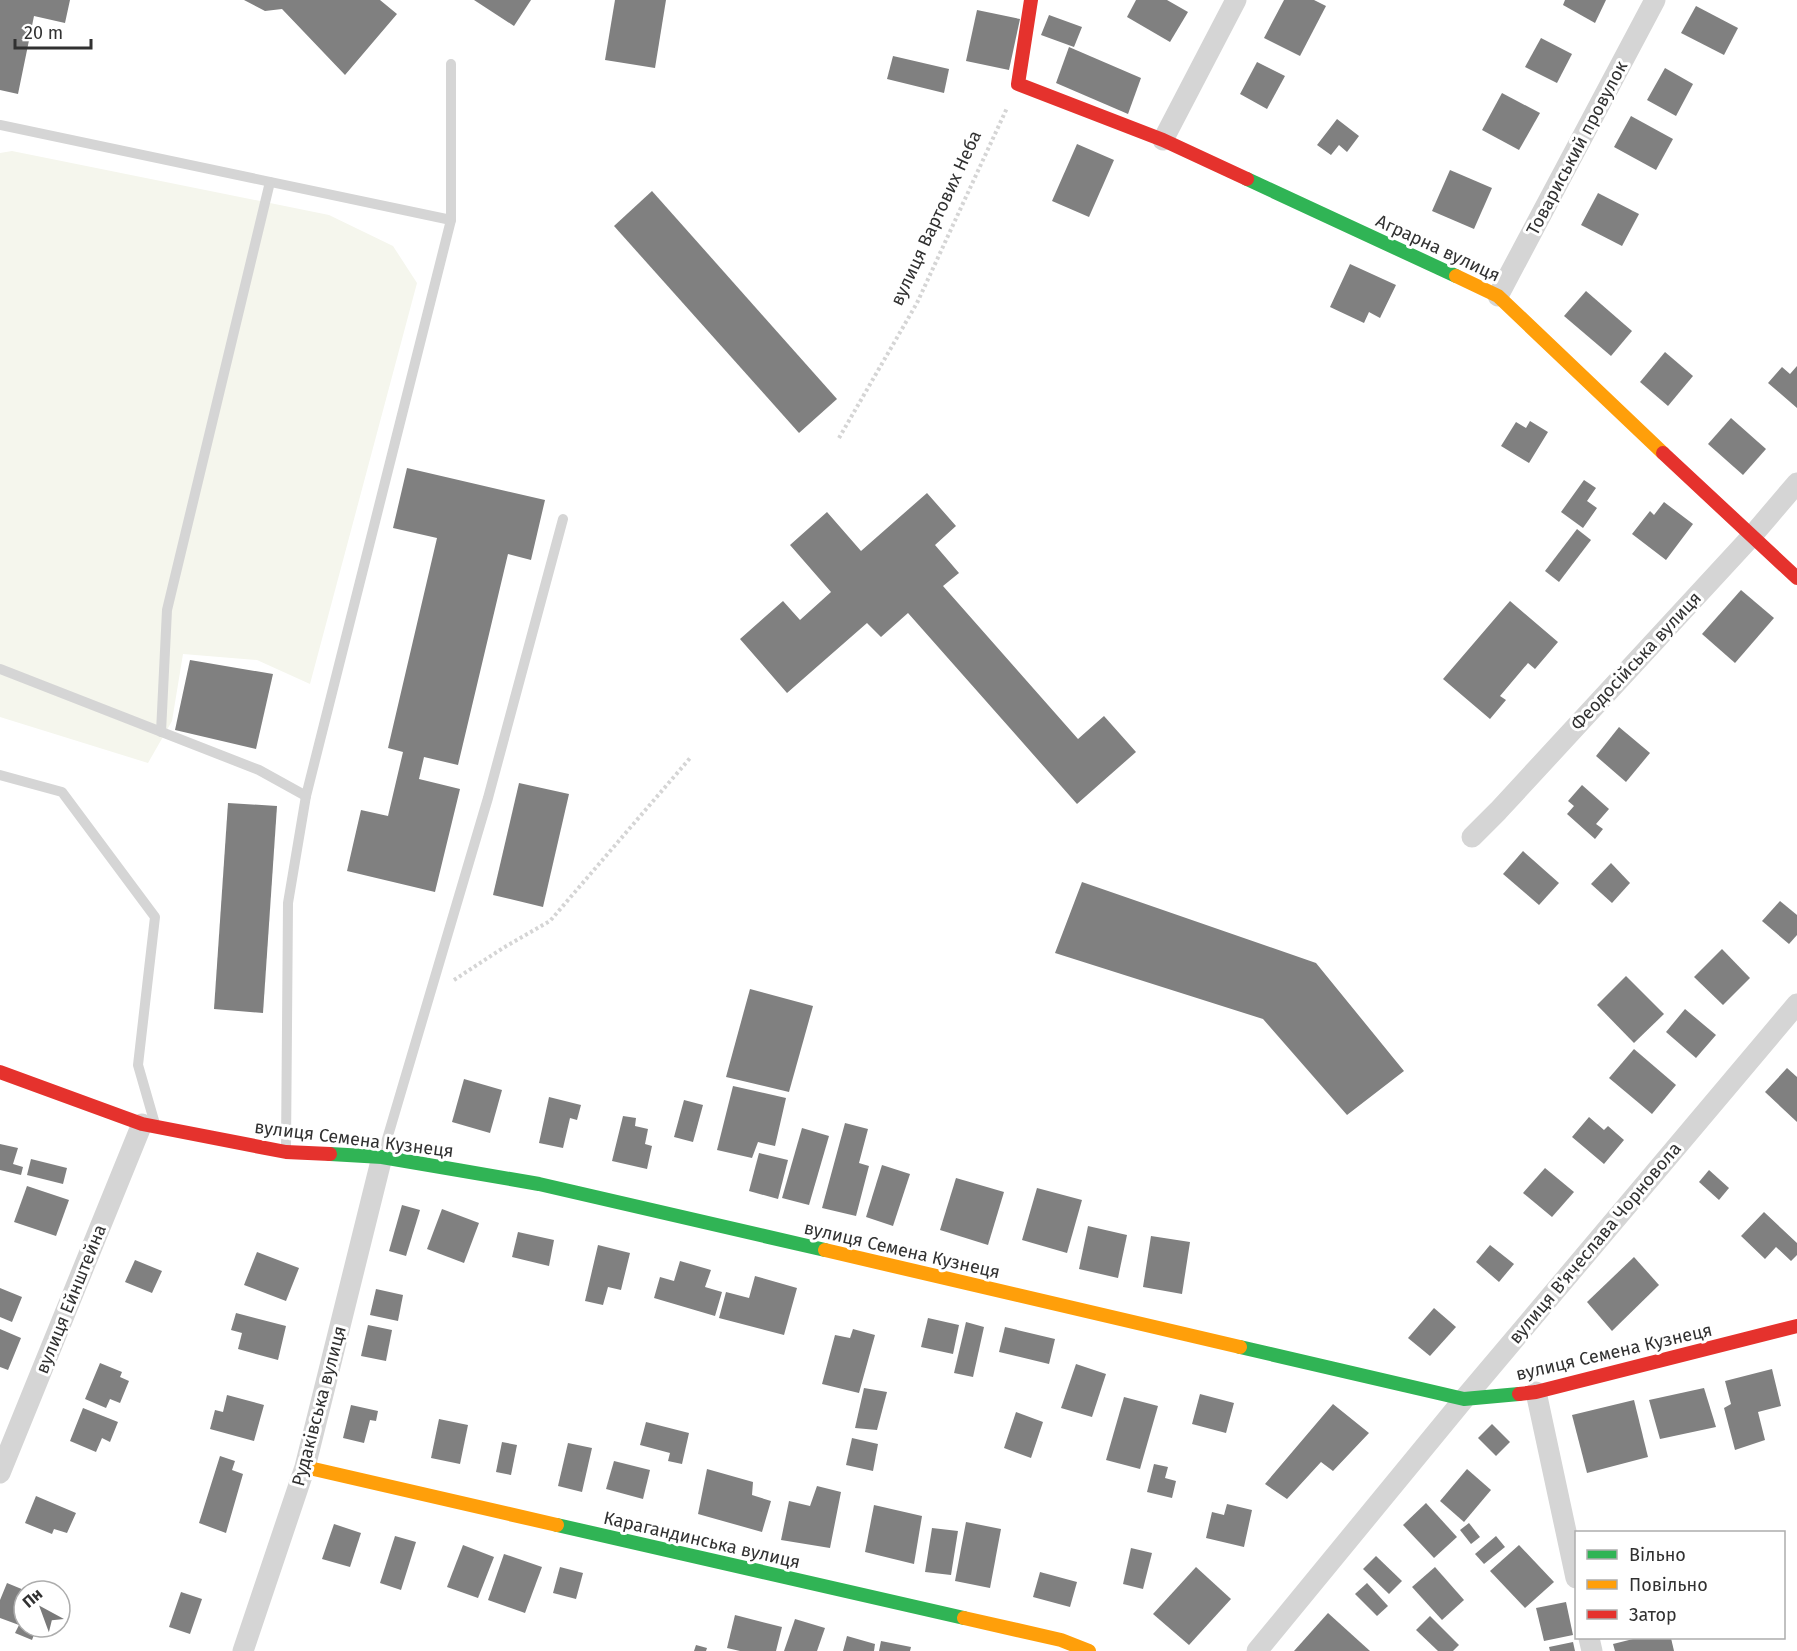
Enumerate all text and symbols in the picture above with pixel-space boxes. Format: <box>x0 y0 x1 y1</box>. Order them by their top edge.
scale bar <box>15 12 92 50</box>
text: 20 m <box>24 22 63 44</box>
street label: Товариський провулок <box>1522 56 1633 239</box>
street label: вулиця Вартових Неба <box>886 127 986 309</box>
street label: Аграрна вулиця <box>1372 210 1504 286</box>
street label: Феодосійська вулиця <box>1566 587 1706 735</box>
street label: вулиця Семена Кузнеця <box>253 1116 455 1162</box>
street label: вулиця В'ячеслава Чорновола <box>1504 1138 1686 1348</box>
street label: вулиця Семена Кузнеця <box>802 1217 1002 1283</box>
street label: вулиця Ейнштейна <box>31 1221 111 1377</box>
street label: вулиця Семена Кузнеця <box>1514 1319 1714 1385</box>
street label: Рудаківська вулиця <box>287 1323 351 1489</box>
street label: Карагандинська вулиця <box>601 1507 803 1573</box>
legend <box>1575 1531 1785 1639</box>
text: Вільно <box>1629 1544 1686 1566</box>
text: Повільно <box>1629 1574 1708 1596</box>
north arrow <box>12 1579 72 1639</box>
text: Пн <box>19 1584 46 1612</box>
text: Затор <box>1629 1604 1677 1626</box>

